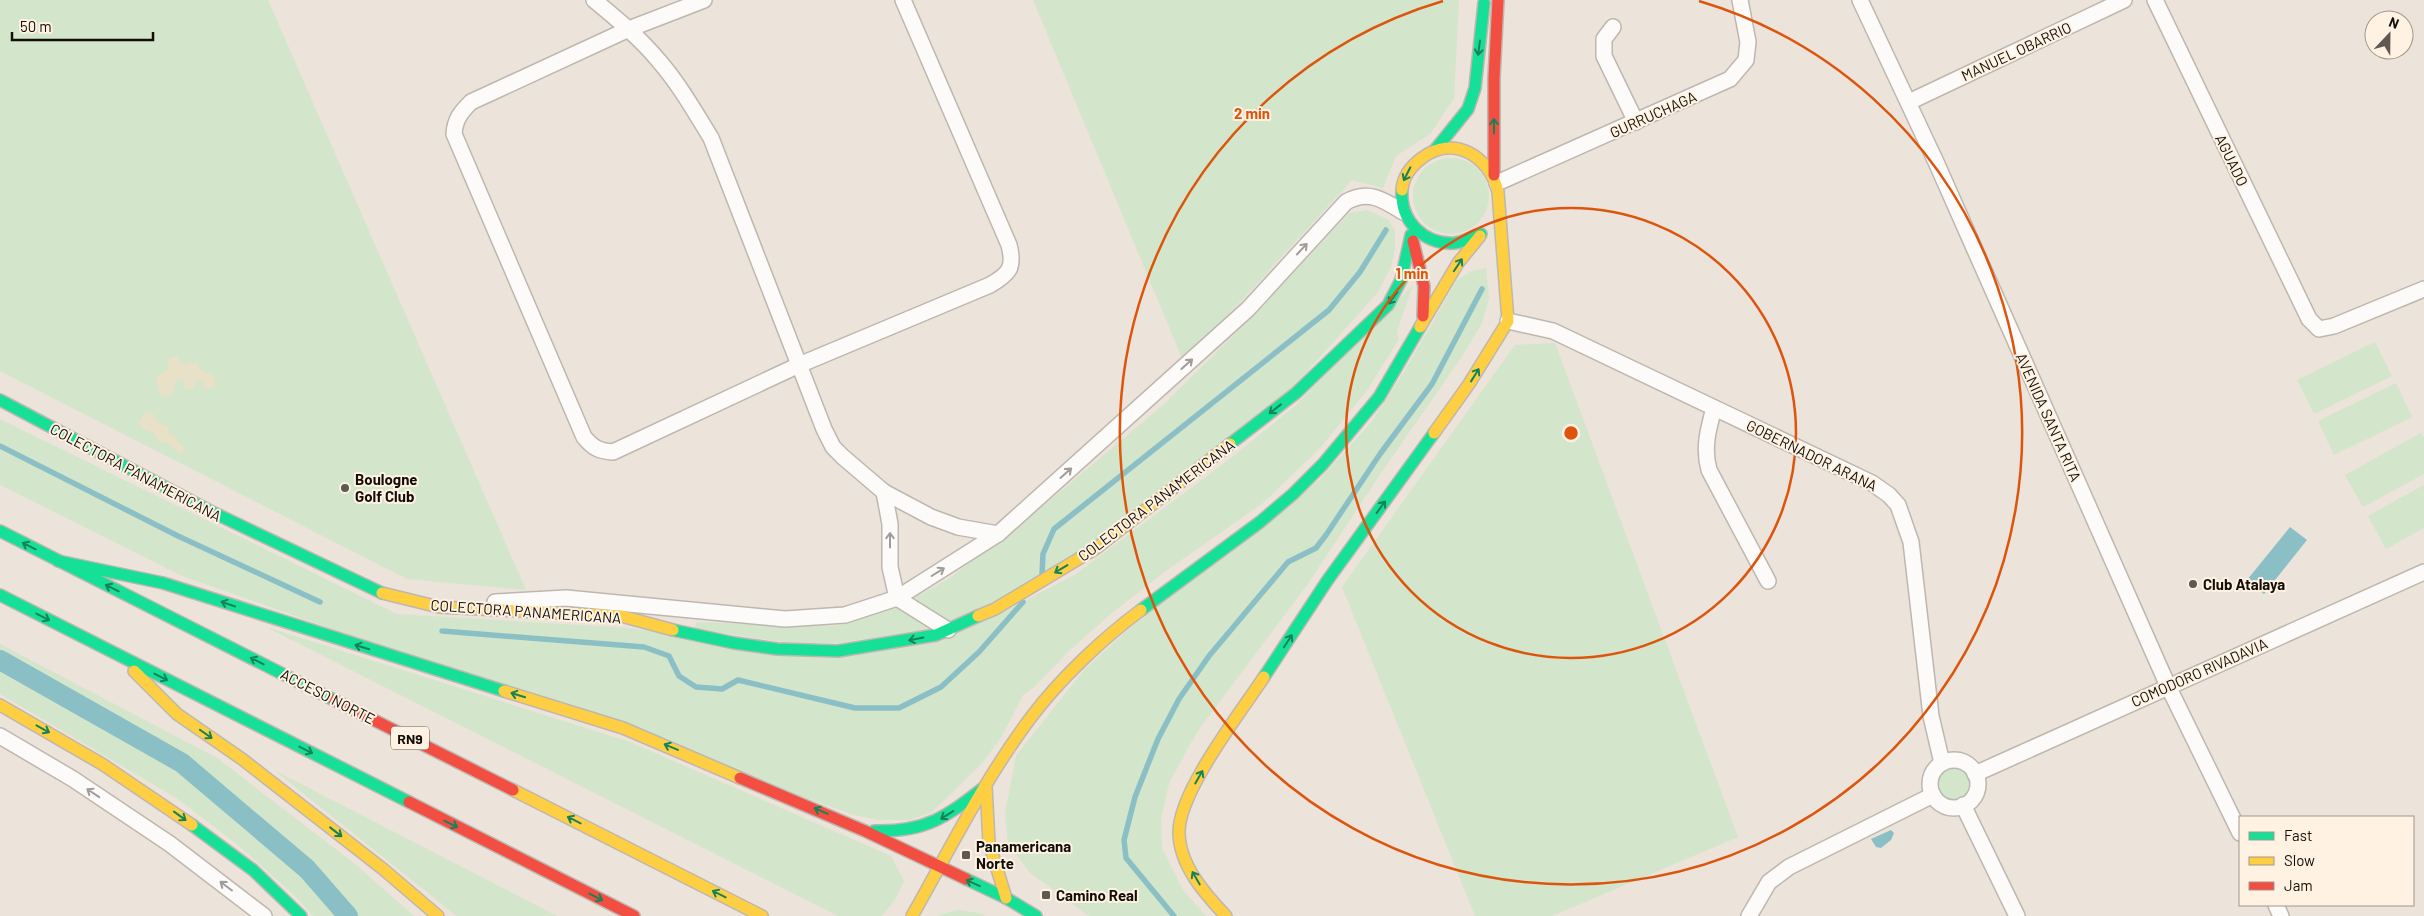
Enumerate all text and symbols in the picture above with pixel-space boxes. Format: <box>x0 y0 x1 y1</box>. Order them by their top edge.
scale bar <box>12 10 154 42</box>
north arrow <box>2364 10 2414 60</box>
text: N <box>2387 13 2402 32</box>
text: 50 m <box>20 17 52 35</box>
street label: MANUEL OBARRIO <box>1958 18 2074 84</box>
one-way arrow <box>1474 40 1484 56</box>
street label: GURRUCHAGA <box>1607 87 1699 141</box>
text: 2 min <box>1234 104 1270 122</box>
one-way arrow <box>1489 118 1499 134</box>
street label: AGUADO <box>2212 131 2252 189</box>
one-way arrow <box>1402 167 1412 182</box>
one-way arrow <box>1296 242 1308 255</box>
one-way arrow <box>1453 258 1463 272</box>
text: 1 min <box>1396 264 1428 282</box>
one-way arrow <box>1388 291 1398 305</box>
street label: AVENIDA SANTA RITA <box>2013 350 2085 484</box>
one-way arrow <box>1180 358 1193 369</box>
one-way arrow <box>1470 368 1480 382</box>
one-way arrow <box>1268 404 1282 414</box>
street label: GOBERNADOR ARANA <box>1744 415 1880 495</box>
street label: COLECTORA PANAMERICANA <box>47 419 225 525</box>
centre of rings <box>1562 424 1580 442</box>
street label: COLECTORA PANAMERICANA <box>1074 435 1238 565</box>
one-way arrow <box>1060 467 1073 478</box>
place label: Boulogne Golf Club <box>355 470 418 505</box>
marker: Boulogne Golf Club <box>339 482 351 494</box>
one-way arrow <box>1375 501 1386 514</box>
one-way arrow <box>885 532 895 548</box>
one-way arrow <box>22 541 37 551</box>
one-way arrow <box>1055 565 1069 575</box>
one-way arrow <box>931 566 945 576</box>
place label: Club Atalaya <box>2203 575 2285 593</box>
marker: Club Atalaya <box>2187 578 2199 590</box>
one-way arrow <box>104 583 119 593</box>
street label: COLECTORA PANAMERICANA <box>430 595 622 627</box>
one-way arrow <box>221 599 237 608</box>
one-way arrow <box>36 612 51 622</box>
one-way arrow <box>1283 634 1293 648</box>
street label: COMODORO RIVADAVIA <box>2128 634 2270 710</box>
one-way arrow <box>908 635 924 644</box>
one-way arrow <box>355 642 371 652</box>
one-way arrow <box>250 656 265 665</box>
street label: ACCESO NORTE <box>278 664 378 728</box>
one-way arrow <box>153 673 168 682</box>
one-way arrow <box>510 689 526 699</box>
one-way arrow <box>35 724 50 734</box>
road number: RN9 <box>391 726 429 750</box>
one-way arrow <box>199 729 213 739</box>
one-way arrow <box>664 742 679 752</box>
one-way arrow <box>298 746 313 755</box>
one-way arrow <box>1195 770 1205 784</box>
one-way arrow <box>86 788 100 798</box>
one-way arrow <box>814 806 829 816</box>
one-way arrow <box>173 811 187 821</box>
one-way arrow <box>941 811 955 821</box>
one-way arrow <box>567 815 582 824</box>
legend <box>2239 816 2414 906</box>
one-way arrow <box>443 819 458 829</box>
one-way arrow <box>329 826 342 837</box>
text: Fast <box>2284 826 2312 844</box>
place label: Panamericana Norte <box>976 837 1071 872</box>
marker: Panamericana Norte <box>960 849 972 861</box>
text: Slow <box>2284 851 2315 869</box>
one-way arrow <box>1190 872 1200 886</box>
text: Jam <box>2284 876 2313 894</box>
one-way arrow <box>966 878 981 888</box>
one-way arrow <box>219 881 233 891</box>
place label: Camino Real <box>1056 886 1138 904</box>
one-way arrow <box>711 889 726 899</box>
marker: Camino Real <box>1040 889 1052 901</box>
one-way arrow <box>588 893 603 902</box>

